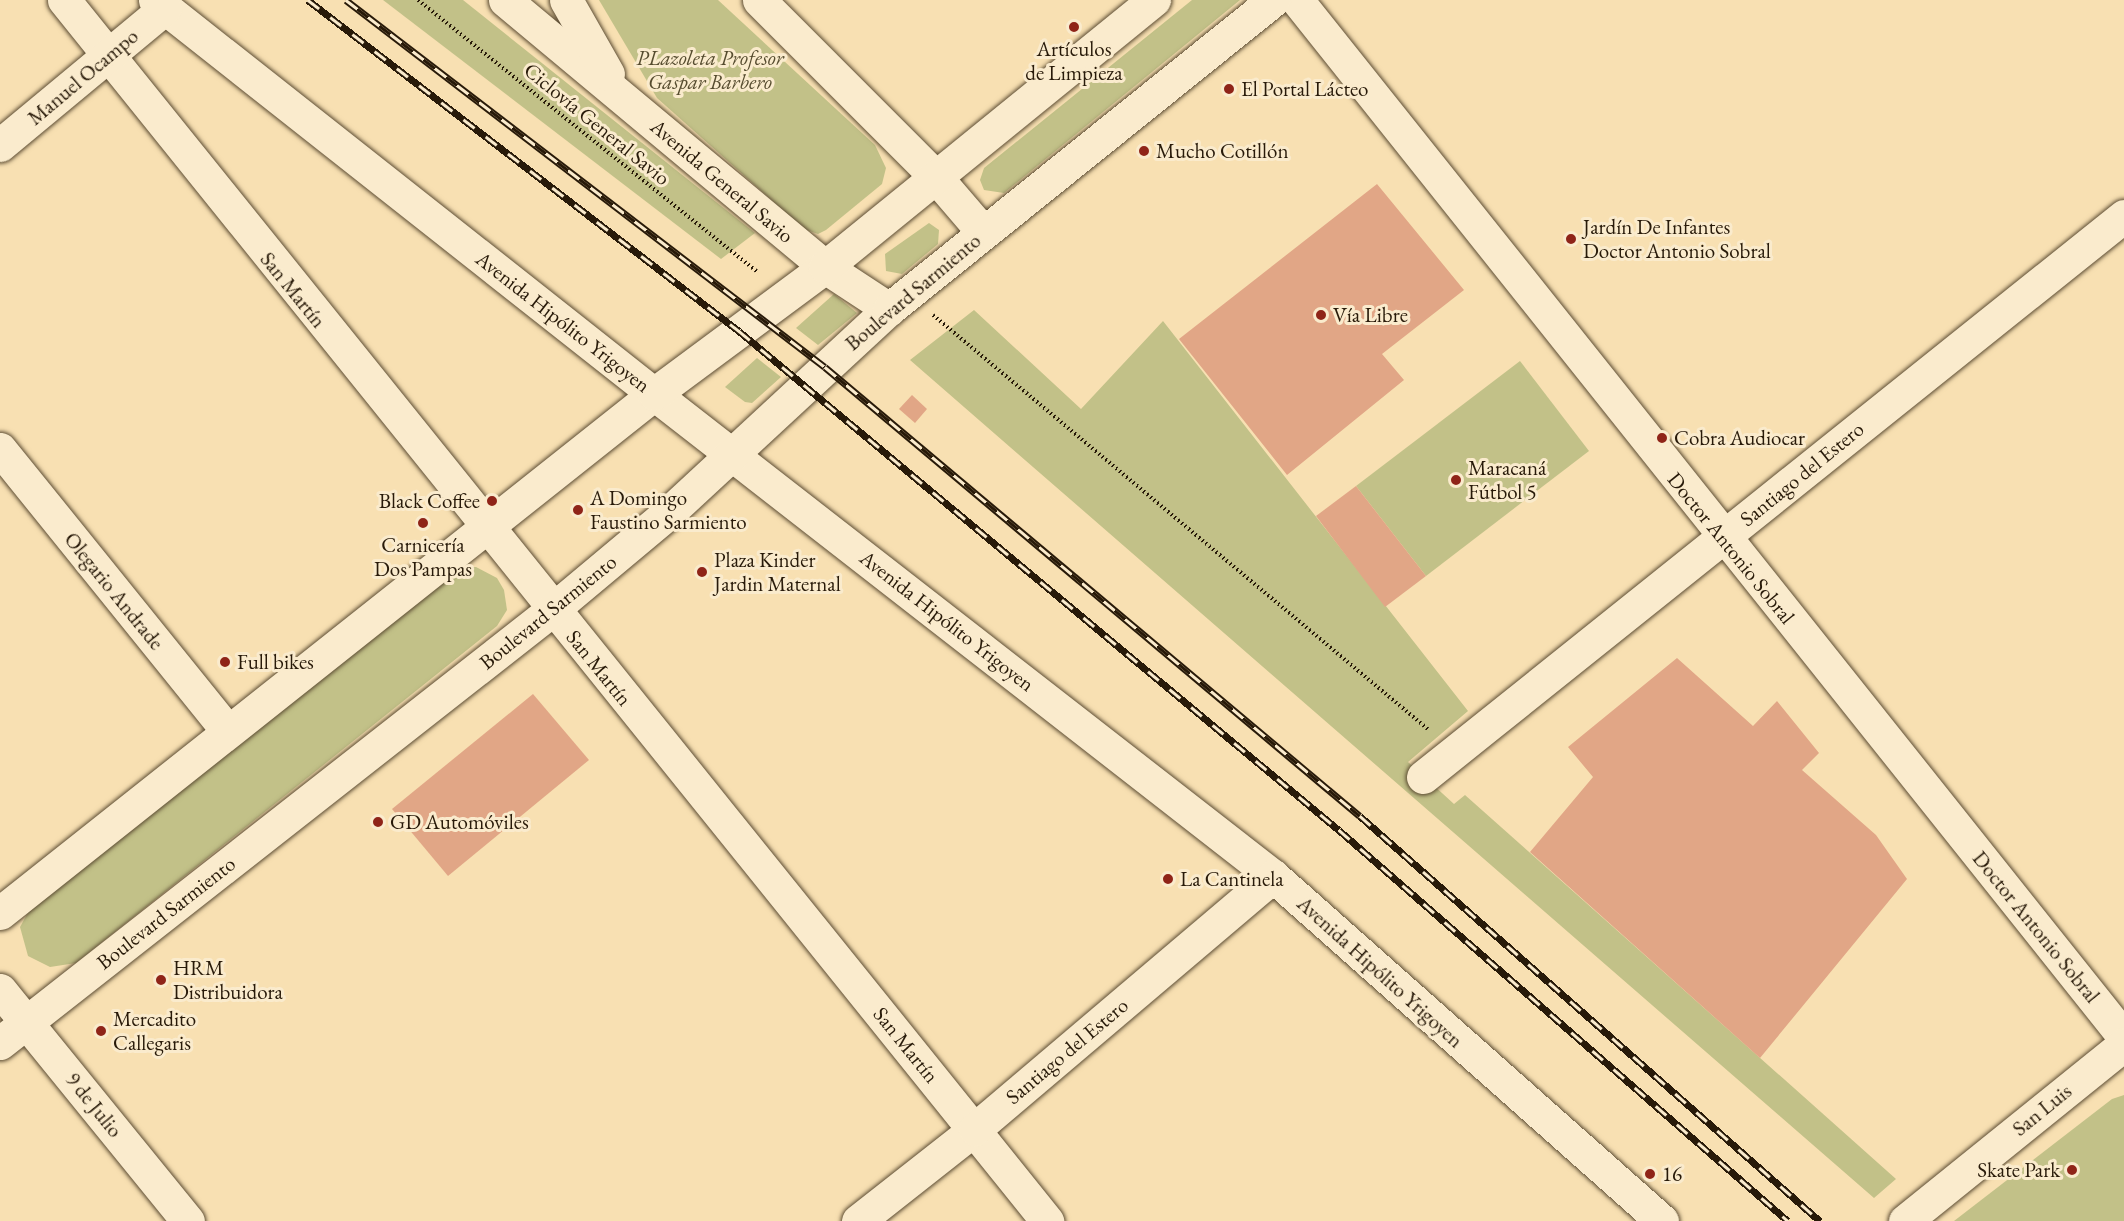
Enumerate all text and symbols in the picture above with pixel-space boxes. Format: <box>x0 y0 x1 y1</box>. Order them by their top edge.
marker: Artículos de Limpieza <box>1067 20 1081 34</box>
street label: Manuel Ocampo <box>23 23 143 131</box>
place label: Artículos de Limpieza <box>1025 36 1123 86</box>
park label: PLazoleta Profesor Gaspar Barbero <box>636 45 784 95</box>
street label: Ciclovía General Savio <box>519 57 675 191</box>
place label: El Portal Lácteo <box>1241 76 1368 102</box>
marker: El Portal Lácteo <box>1222 82 1236 96</box>
street label: Avenida General Savio <box>645 114 799 248</box>
place label: Mucho Cotillón <box>1156 138 1289 164</box>
marker: Mucho Cotillón <box>1137 144 1151 158</box>
place label: Jardín De Infantes Doctor Antonio Sobral <box>1583 214 1771 264</box>
street label: Boulevard Sarmiento <box>840 228 986 356</box>
marker: Jardín De Infantes Doctor Antonio Sobral <box>1564 232 1578 246</box>
street label: Avenida Hipólito Yrigoyen <box>471 246 655 398</box>
street label: San Martín <box>255 247 331 333</box>
place label: Vía Libre <box>1333 302 1408 328</box>
marker: Vía Libre <box>1314 308 1328 322</box>
street label: Santiago del Estero <box>1735 416 1869 532</box>
place label: Cobra Audiocar <box>1674 425 1805 451</box>
marker: Cobra Audiocar <box>1655 431 1669 445</box>
place label: Maracaná Fútbol 5 <box>1468 455 1546 505</box>
street label: Doctor Antonio Sobral <box>1662 467 1800 629</box>
marker: Maracaná Fútbol 5 <box>1449 473 1463 487</box>
place label: A Domingo Faustino Sarmiento <box>590 485 747 535</box>
place label: Black Coffee <box>379 488 480 514</box>
marker: Black Coffee <box>485 494 499 508</box>
marker: A Domingo Faustino Sarmiento <box>571 503 585 517</box>
marker: Carnicería Dos Pampas <box>416 516 430 530</box>
street label: Olegario Andrade <box>59 527 169 655</box>
place label: Carnicería Dos Pampas <box>374 532 472 582</box>
street label: Avenida Hipólito Yrigoyen <box>855 545 1039 697</box>
place label: Plaza Kinder Jardin Maternal <box>714 547 841 597</box>
street label: Boulevard Sarmiento <box>474 549 622 675</box>
marker: Plaza Kinder Jardin Maternal <box>695 565 709 579</box>
street label: San Martín <box>561 625 637 711</box>
place label: Full bikes <box>237 649 314 675</box>
marker: Full bikes <box>218 655 232 669</box>
place label: GD Automóviles <box>390 809 529 835</box>
marker: GD Automóviles <box>371 815 385 829</box>
street label: Doctor Antonio Sobral <box>1967 846 2105 1008</box>
street label: Boulevard Sarmiento <box>92 851 240 975</box>
place label: La Cantinela <box>1180 866 1284 892</box>
marker: La Cantinela <box>1161 872 1175 886</box>
street label: Avenida Hipólito Yrigoyen <box>1292 891 1468 1053</box>
place label: HRM Distribuidora <box>173 955 283 1005</box>
marker: HRM Distribuidora <box>154 973 168 987</box>
street label: Santiago del Estero <box>1001 993 1133 1109</box>
street label: San Martín <box>868 1002 944 1088</box>
place label: Mercadito Callegaris <box>113 1006 196 1056</box>
marker: Mercadito Callegaris <box>94 1024 108 1038</box>
street label: 9 de Julio <box>60 1068 128 1142</box>
street label: San Luis <box>2007 1079 2077 1141</box>
place label: Skate Park <box>1977 1157 2060 1183</box>
place label: 16 <box>1662 1161 1682 1187</box>
marker: Skate Park <box>2065 1163 2079 1177</box>
marker: 16 <box>1643 1167 1657 1181</box>

